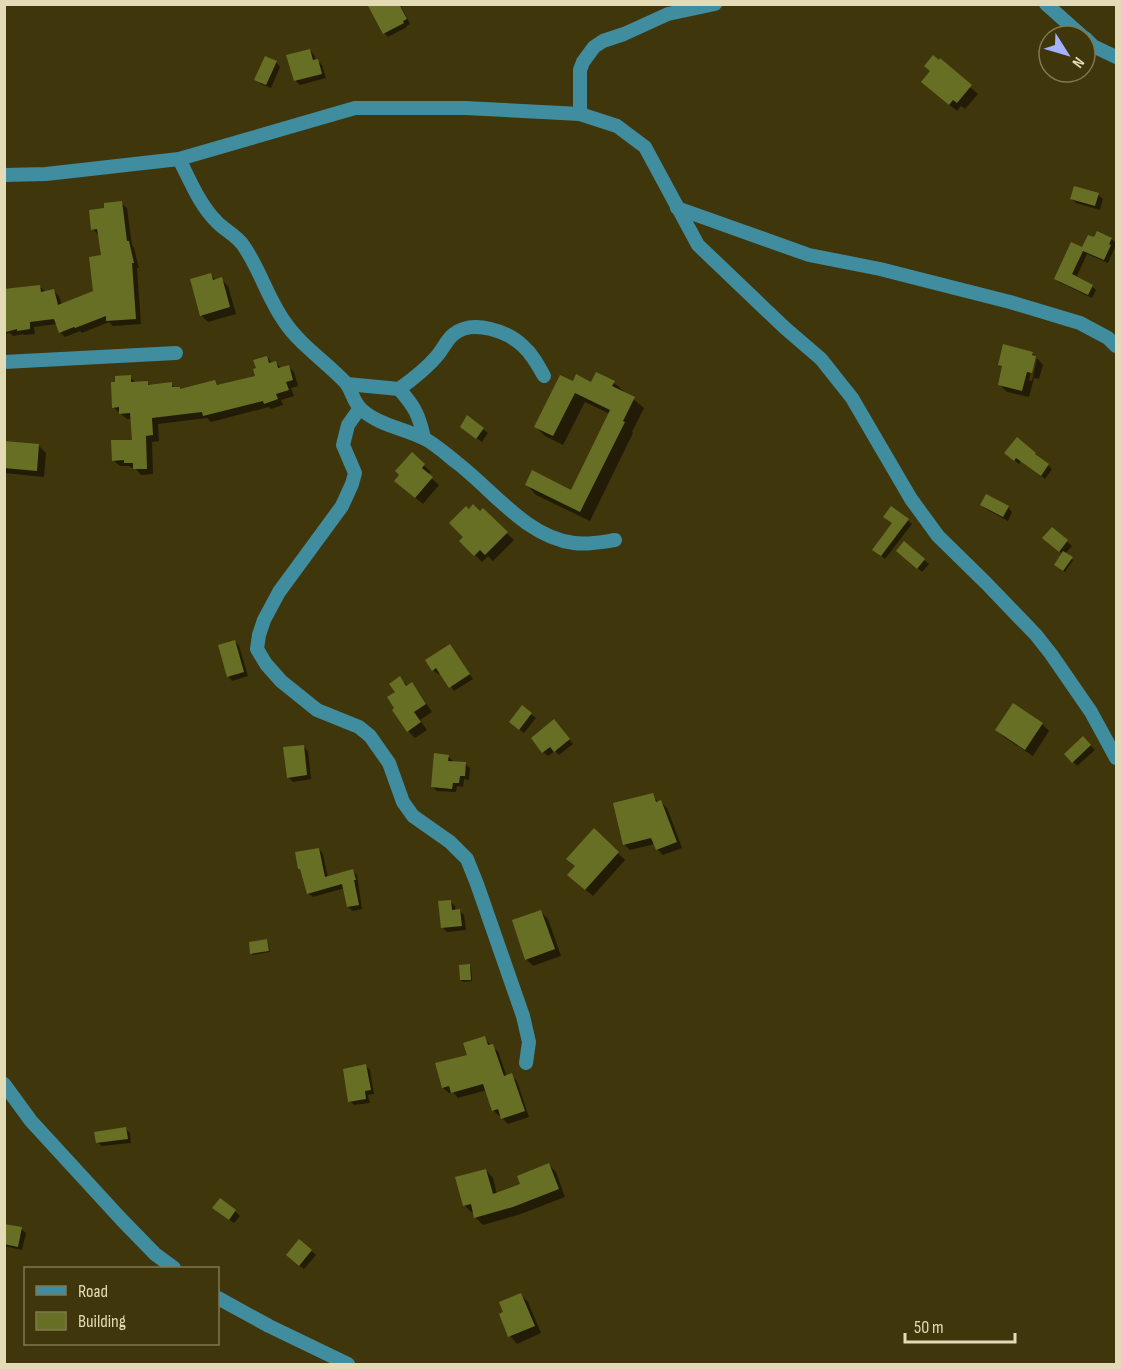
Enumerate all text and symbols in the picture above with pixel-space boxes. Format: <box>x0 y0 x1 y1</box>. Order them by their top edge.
north arrow <box>1037 24 1097 84</box>
text: N <box>1068 53 1088 71</box>
legend <box>24 1267 219 1345</box>
text: Road <box>78 1281 108 1302</box>
scale bar <box>905 1306 1014 1344</box>
text: Building <box>78 1311 126 1332</box>
text: 50 m <box>914 1317 944 1338</box>

